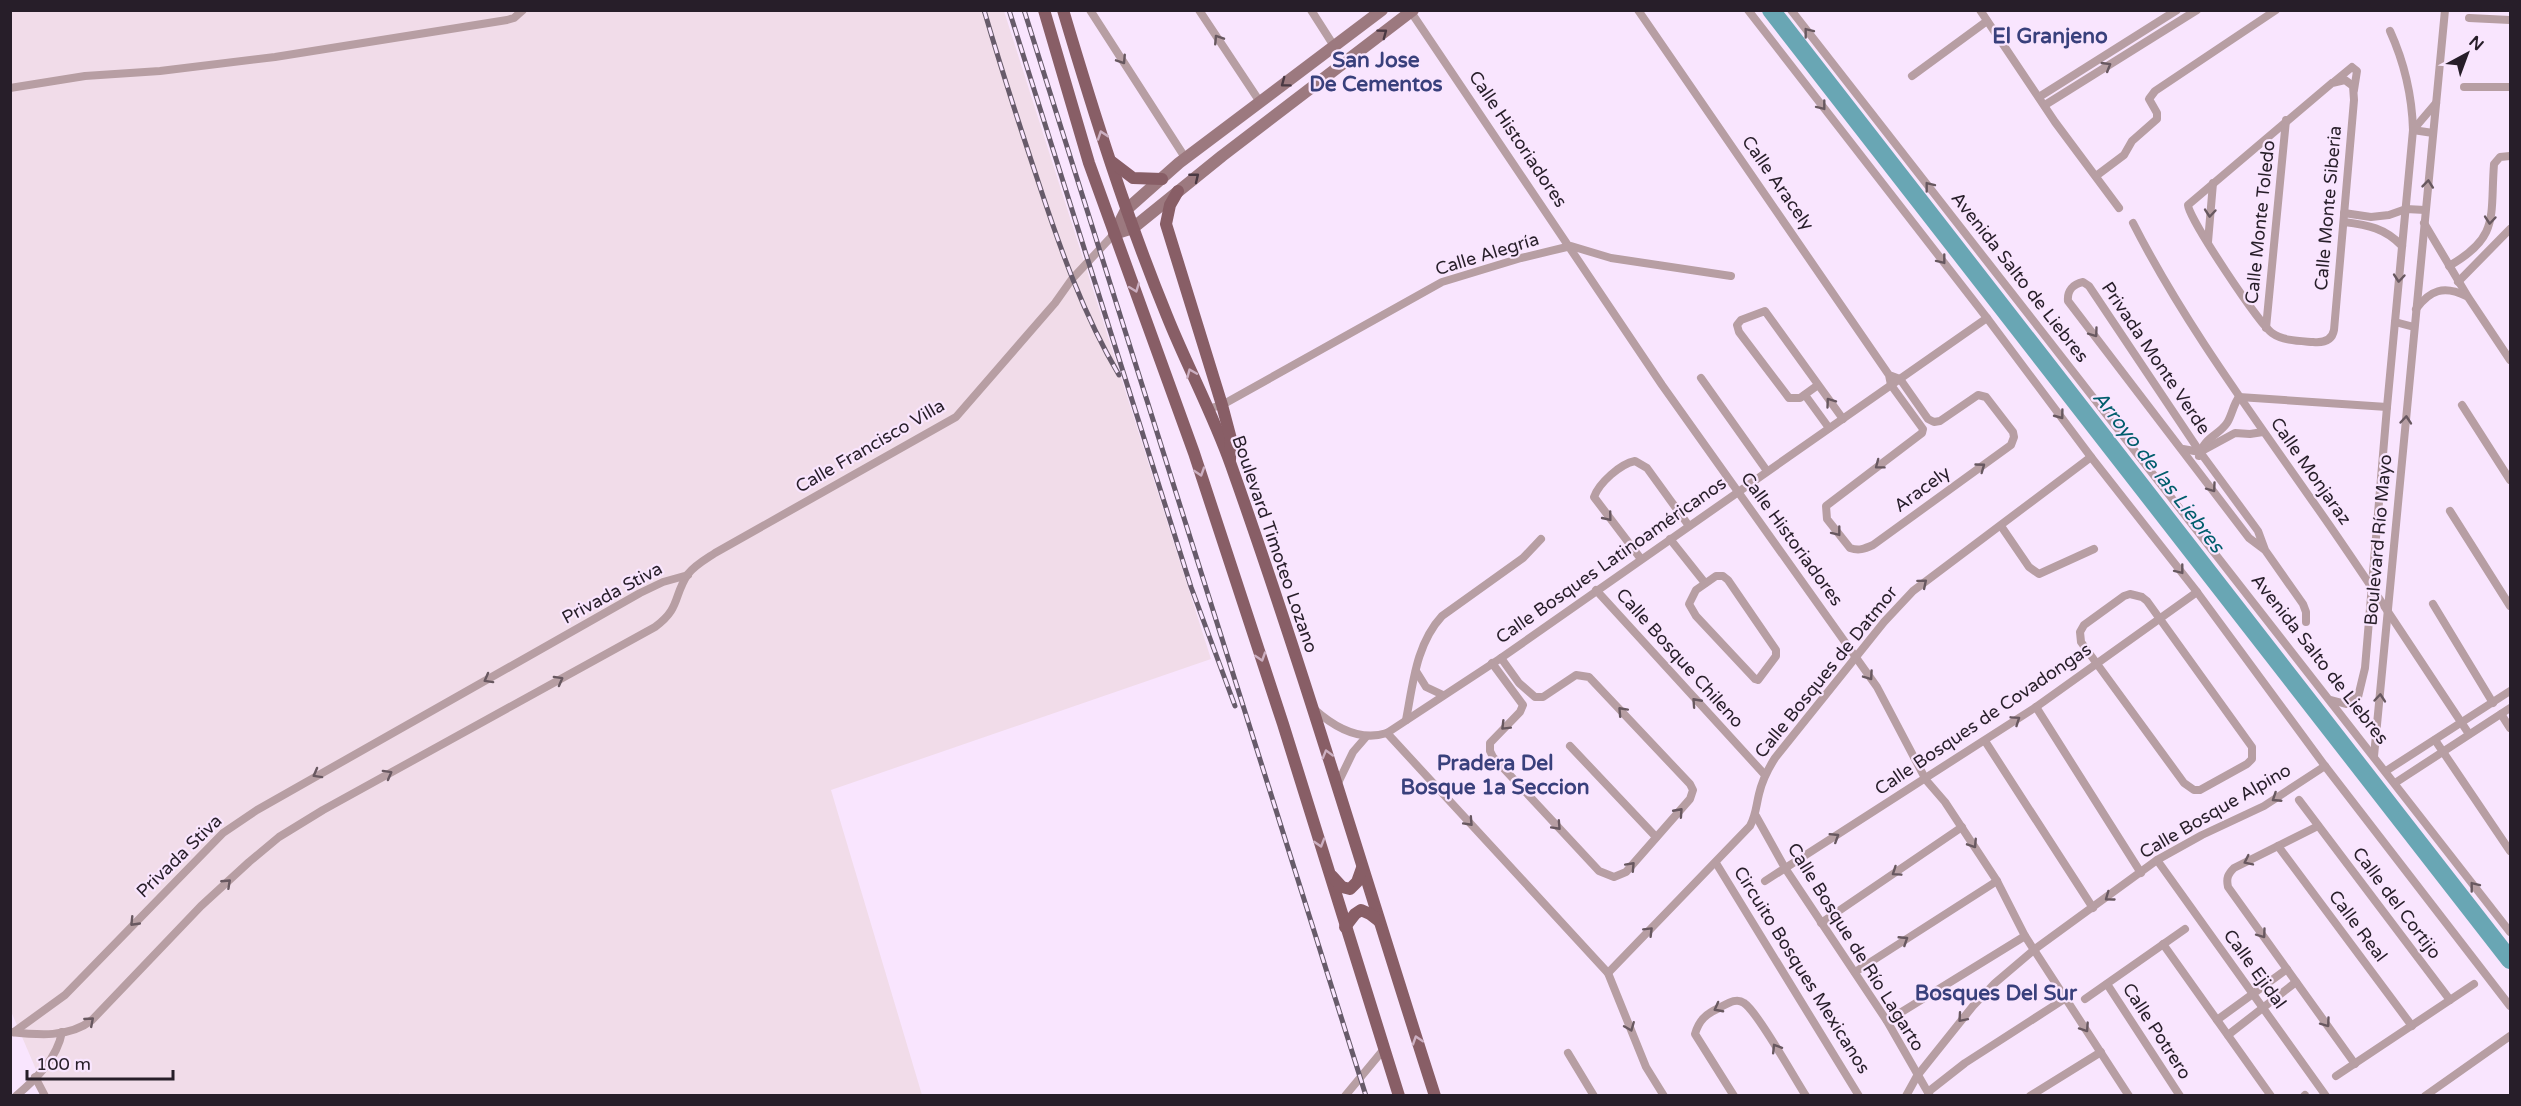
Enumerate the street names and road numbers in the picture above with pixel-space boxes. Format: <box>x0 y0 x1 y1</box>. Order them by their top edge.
street label: Calle Historiadores <box>1464 67 1572 211</box>
street label: Calle Monte Siberia <box>2310 125 2346 291</box>
street label: Calle Aracely <box>1737 131 1819 235</box>
street label: Calle Monte Toledo <box>2240 139 2280 305</box>
street label: Avenida Salto de Liebres <box>1947 187 2093 367</box>
street label: Calle Alegría <box>1432 228 1542 280</box>
street label: Privada Monte Verde <box>2097 278 2215 438</box>
street label: Calle Francisco Villa <box>791 394 949 498</box>
street label: Calle Monjaraz <box>2266 413 2356 529</box>
street label: Boulevard Timoteo Lozano <box>1227 432 1323 656</box>
street label: Boulevard Río Mayo <box>2360 453 2396 627</box>
street label: Aracely <box>1890 461 1955 517</box>
street label: Calle Historiadores <box>1736 468 1848 610</box>
street label: Calle Bosques Latinoaméricanos <box>1492 472 1730 648</box>
street label: Privada Stiva <box>558 557 666 629</box>
street label: Avenida Salto de Liebres <box>2247 569 2393 749</box>
street label: Calle Bosques de Datmor <box>1750 581 1902 762</box>
street label: Calle Bosque Chileno <box>1612 584 1748 732</box>
street label: Calle Bosques de Covadongas <box>1871 638 2095 800</box>
street label: Calle Bosque Alpino <box>2135 759 2295 863</box>
street label: Privada Stiva <box>132 810 226 902</box>
street label: Calle Bosque de Río Lagarto <box>1783 839 1929 1055</box>
street label: Calle del Cortijo <box>2348 843 2446 963</box>
street label: Circuito Bosques Mexicanos <box>1729 862 1875 1078</box>
street label: Calle Real <box>2324 886 2392 966</box>
street label: Calle Ejidal <box>2219 925 2291 1013</box>
street label: Calle Potrero <box>2118 979 2196 1083</box>

